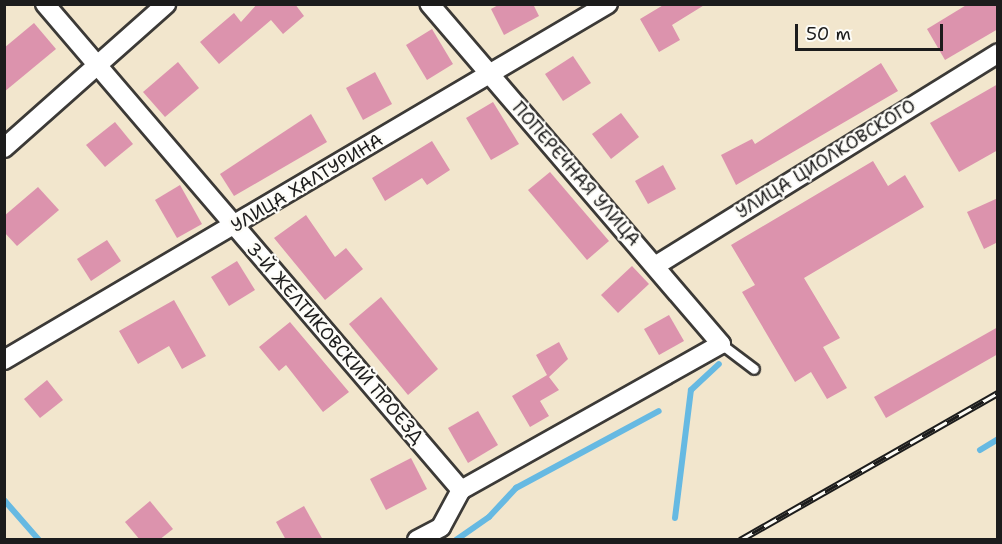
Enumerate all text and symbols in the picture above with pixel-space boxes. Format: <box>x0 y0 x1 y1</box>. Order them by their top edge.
scale bar <box>798 12 946 50</box>
text: 50 m <box>806 22 851 46</box>
street label: УЛИЦА ЦИОЛКОВСКОГО <box>732 95 920 223</box>
street label: ПОПЕРЕЧНАЯ УЛИЦА <box>507 97 645 251</box>
street label: УЛИЦА ХАЛТУРИНА <box>227 129 387 237</box>
street label: 3-Й ЖЕЛТИКОВСКИЙ ПРОЕЗД <box>242 238 428 448</box>

